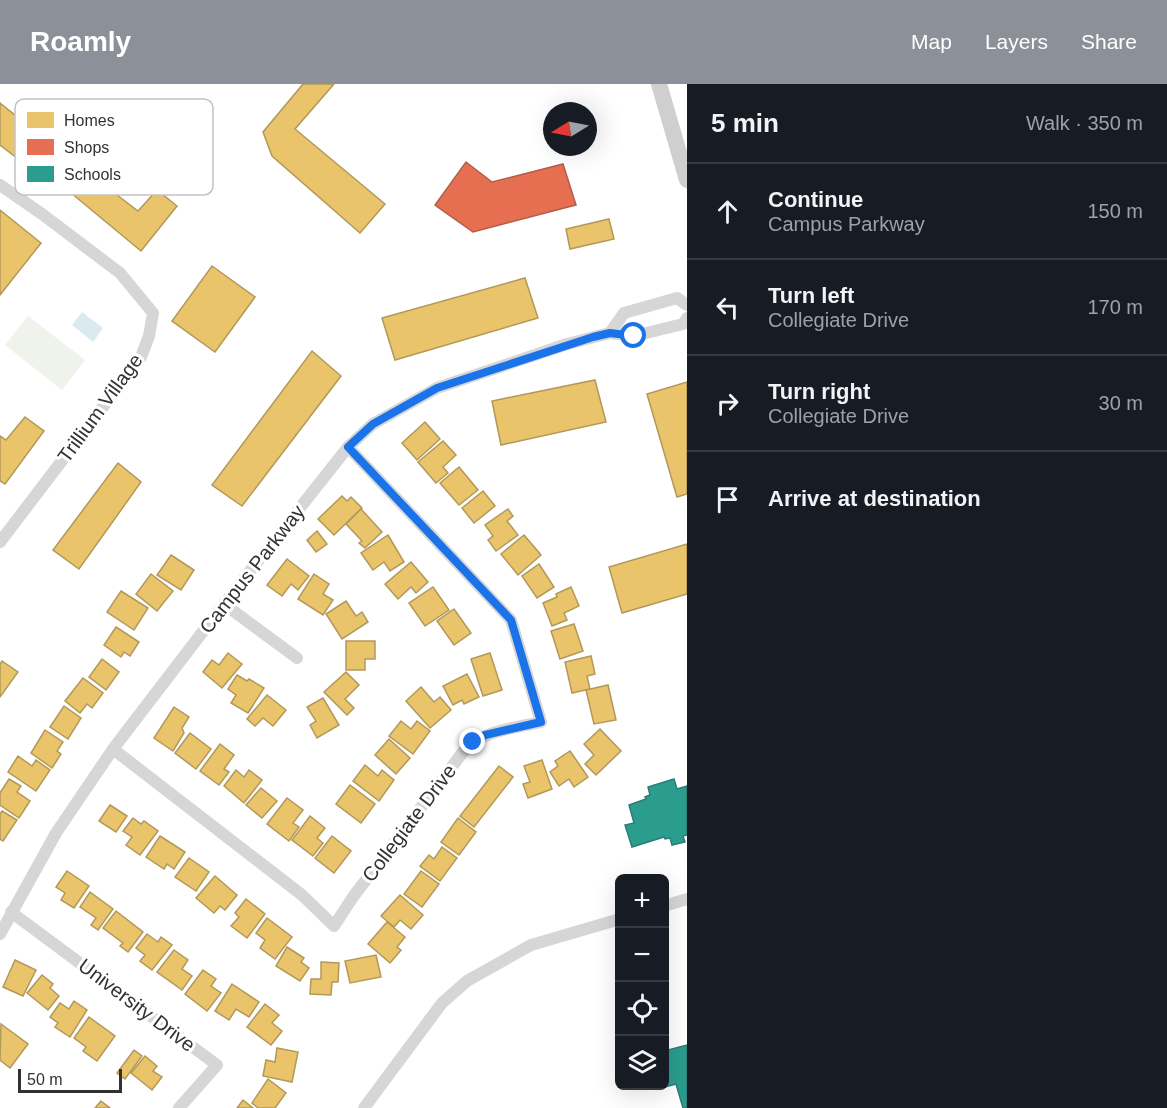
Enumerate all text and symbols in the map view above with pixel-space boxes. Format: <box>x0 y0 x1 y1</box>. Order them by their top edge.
text: Roamly <box>30 26 131 57</box>
text: Map <box>911 30 952 53</box>
text: Layers <box>985 30 1048 53</box>
text: Share <box>1081 30 1137 53</box>
legend <box>15 99 213 195</box>
north arrow <box>543 102 597 156</box>
text: 5 min <box>711 108 779 138</box>
text: Homes <box>64 112 115 129</box>
text: Walk · 350 m <box>1026 112 1143 134</box>
text: Shops <box>64 139 109 156</box>
text: Schools <box>64 166 121 183</box>
text: Continue <box>768 187 863 212</box>
icon: ahead <box>711 195 744 228</box>
text: 150 m <box>1087 200 1143 222</box>
text: Campus Parkway <box>768 213 925 235</box>
text: Turn left <box>768 283 854 308</box>
icon: left <box>711 291 744 324</box>
text: 170 m <box>1087 296 1143 318</box>
text: Collegiate Drive <box>768 309 909 331</box>
route start <box>620 322 646 348</box>
street label: Trillium Village <box>53 349 147 467</box>
text: Turn right <box>768 379 870 404</box>
icon: right <box>711 387 744 420</box>
text: 30 m <box>1099 392 1143 414</box>
text: Collegiate Drive <box>768 405 909 427</box>
icon: arrive <box>711 483 744 516</box>
text: Arrive at destination <box>768 486 981 511</box>
street label: Campus Parkway <box>195 500 309 638</box>
route end <box>459 728 485 754</box>
street label: Collegiate Drive <box>358 760 460 886</box>
map controls <box>615 874 669 1090</box>
button: + <box>615 874 669 928</box>
button: − <box>615 928 669 982</box>
street label: University Drive <box>74 954 200 1056</box>
button: locate <box>615 982 669 1036</box>
button: layers <box>615 1036 669 1090</box>
scale bar <box>18 1066 122 1094</box>
text: 50 m <box>27 1071 63 1088</box>

